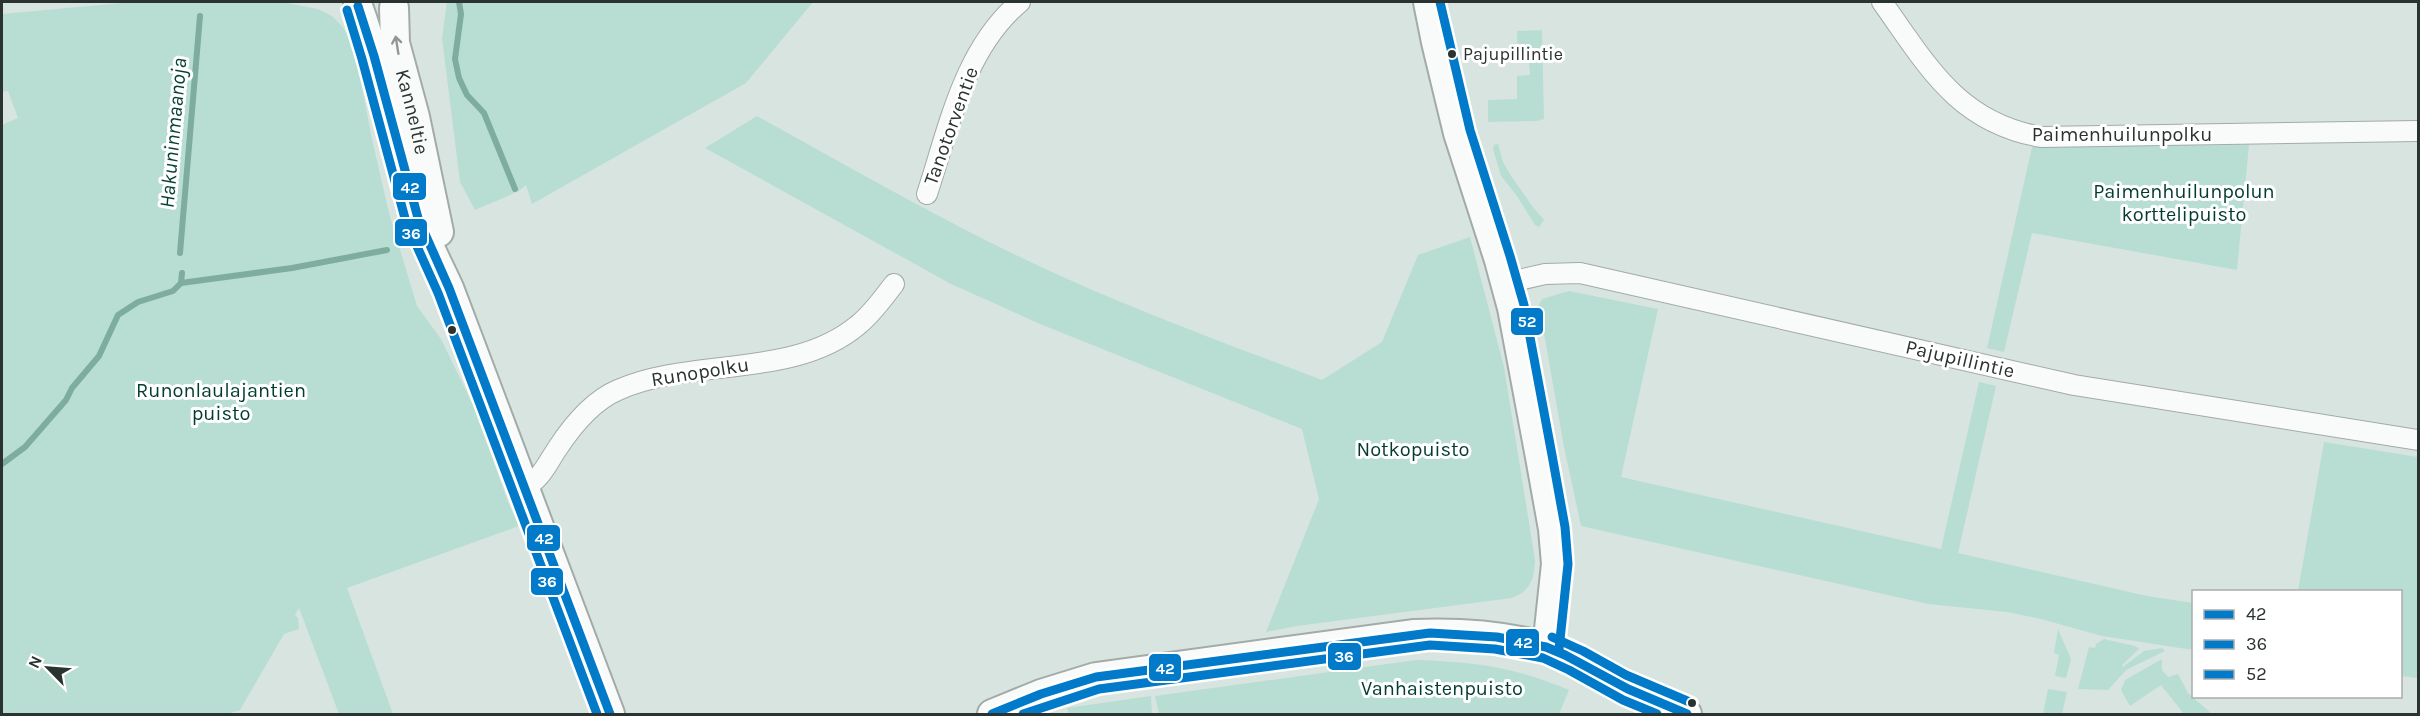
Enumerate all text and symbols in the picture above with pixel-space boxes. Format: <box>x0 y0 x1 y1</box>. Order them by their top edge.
one-way arrow <box>391 35 402 55</box>
place label: Pajupillintie <box>1463 43 1563 65</box>
marker: Pajupillintie <box>1446 48 1458 60</box>
water label: Hakuninmaanoja <box>154 57 192 209</box>
street label: Tanotorventie <box>919 64 983 188</box>
street label: Kanneltie <box>391 67 434 156</box>
street label: Paimenhuilunpolku <box>2032 123 2212 146</box>
line badge: 42 <box>392 172 427 201</box>
text: 42 <box>400 178 420 197</box>
park label: Paimenhuilunpolun korttelipuisto <box>2093 180 2275 226</box>
line badge: 36 <box>394 218 428 247</box>
text: 36 <box>401 224 421 243</box>
line badge: 52 <box>1510 307 1544 336</box>
text: 52 <box>1518 312 1537 331</box>
unlabelled marker <box>446 324 458 336</box>
street label: Pajupillintie <box>1903 335 2017 383</box>
street label: Runopolku <box>649 353 751 391</box>
park label: Runonlaulajantien puisto <box>136 379 306 425</box>
park label: Notkopuisto <box>1356 438 1470 461</box>
line badge: 42 <box>526 524 561 552</box>
text: 42 <box>534 529 554 548</box>
line badge: 36 <box>530 567 564 596</box>
text: 36 <box>537 572 557 591</box>
legend <box>2192 590 2402 698</box>
text: 42 <box>2246 603 2266 625</box>
line badge: 42 <box>1505 628 1540 657</box>
text: 42 <box>1513 633 1533 652</box>
text: 36 <box>2246 633 2267 655</box>
north arrow <box>18 638 78 698</box>
line badge: 36 <box>1327 642 1362 671</box>
text: 36 <box>1334 647 1354 666</box>
text: N <box>24 653 46 671</box>
line badge: 42 <box>1148 653 1182 682</box>
text: 42 <box>1155 659 1175 678</box>
text: 52 <box>2246 663 2267 685</box>
park label: Vanhaistenpuisto <box>1361 677 1523 700</box>
unlabelled marker <box>1686 697 1698 709</box>

